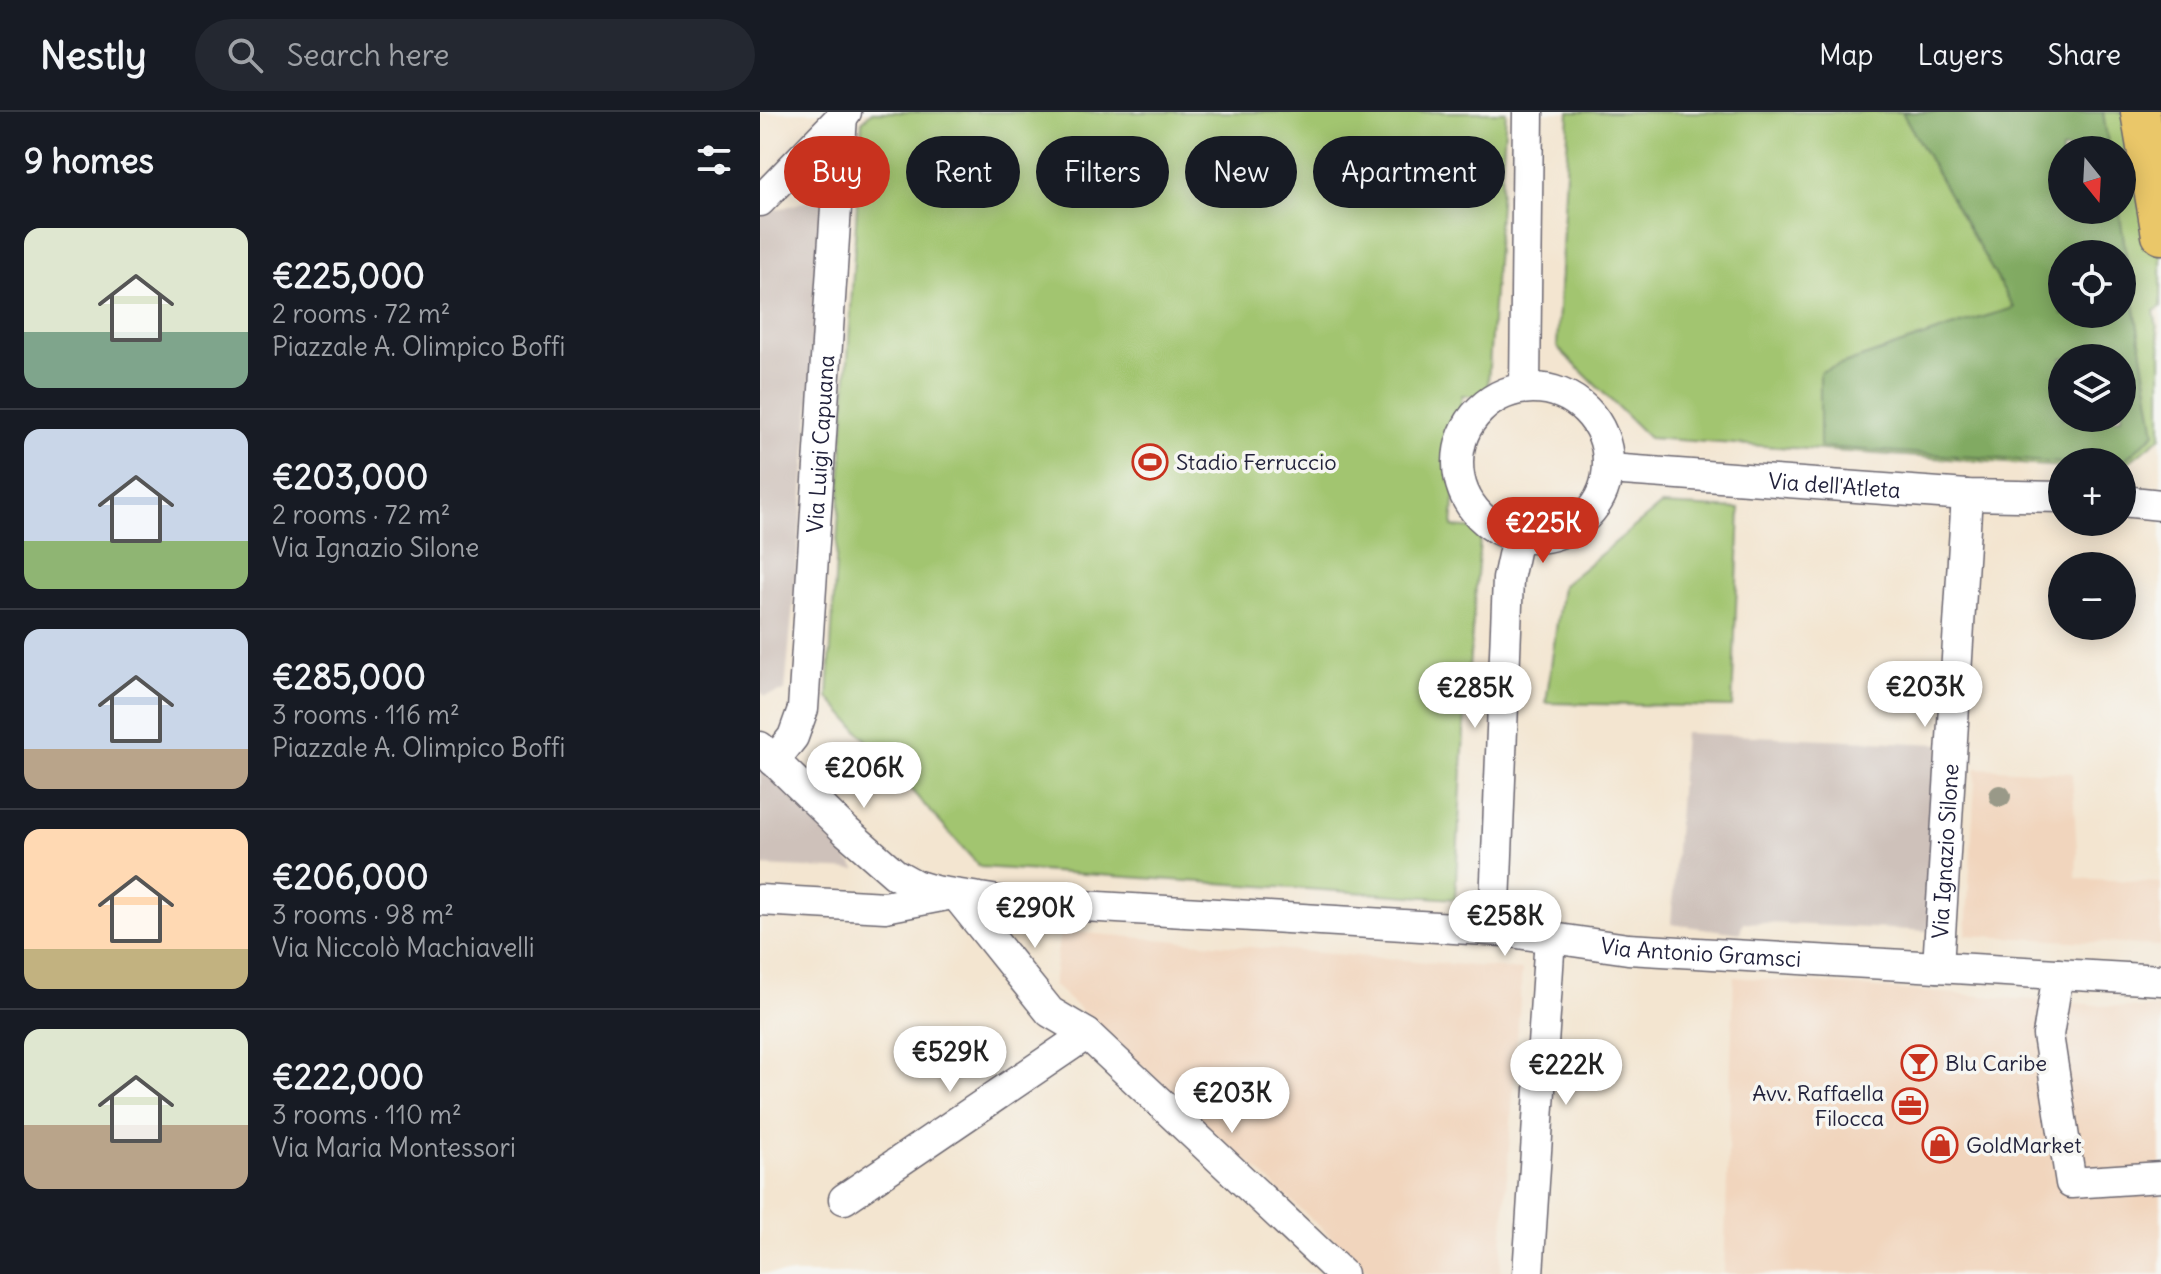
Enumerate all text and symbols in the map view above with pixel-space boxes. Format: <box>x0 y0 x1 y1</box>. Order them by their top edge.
search box <box>195 19 755 91</box>
text: Nestly <box>40 32 147 79</box>
icon: search <box>223 33 267 77</box>
text: Search here <box>287 36 449 74</box>
text: Map <box>1819 37 1874 73</box>
text: Layers <box>1918 37 2004 73</box>
text: Share <box>2048 37 2121 73</box>
chip: Buy <box>784 136 890 208</box>
chip: Rent <box>906 136 1020 208</box>
chip: Filters <box>1036 136 1169 208</box>
chip: New <box>1185 136 1297 208</box>
chip: Apartment <box>1313 136 1505 208</box>
north arrow <box>2048 136 2136 224</box>
map controls <box>2048 136 2136 640</box>
icon: filters <box>692 138 736 182</box>
text: 9 homes <box>24 139 154 182</box>
button: locate <box>2048 240 2136 328</box>
text: €225,000 <box>272 254 425 297</box>
icon: home <box>88 260 184 356</box>
text: 2 rooms · 72 m² <box>272 297 451 330</box>
text: Piazzale A. Olimpico Boffi <box>272 330 565 363</box>
button: layers <box>2048 344 2136 432</box>
street label: Via Luigi Capuana <box>801 354 840 534</box>
sports icon: Stadio Ferruccio <box>1131 443 1169 481</box>
place label: Stadio Ferruccio <box>1176 448 1337 476</box>
button: + <box>2048 448 2136 536</box>
text: €203,000 <box>272 455 428 498</box>
icon: home <box>88 461 184 557</box>
street label: Via dell'Atleta <box>1767 467 1902 504</box>
pin: €225K <box>1487 497 1599 565</box>
text: 2 rooms · 72 m² <box>272 498 451 531</box>
text: €225K <box>1505 506 1581 539</box>
text: Via Ignazio Silone <box>272 531 479 564</box>
button: − <box>2048 552 2136 640</box>
text: €285,000 <box>272 655 426 698</box>
icon: home <box>88 661 184 757</box>
pin: €203K <box>1869 661 1981 729</box>
pin: €285K <box>1419 662 1531 730</box>
text: €203K <box>1886 670 1964 703</box>
text: €285K <box>1437 671 1513 704</box>
text: 3 rooms · 116 m² <box>272 698 460 731</box>
text: Piazzale A. Olimpico Boffi <box>272 731 565 764</box>
pin: €206K <box>808 742 920 810</box>
text: €206K <box>824 751 904 784</box>
street label: Via Ignazio Silone <box>1926 763 1964 940</box>
text: €206,000 <box>272 855 429 898</box>
icon: home <box>88 861 184 957</box>
pin: €290K <box>979 882 1091 950</box>
pin: €258K <box>1449 890 1561 958</box>
text: €290K <box>995 891 1075 924</box>
text: 3 rooms · 98 m² <box>272 898 454 931</box>
text: €258K <box>1467 899 1543 932</box>
text: Via Niccolò Machiavelli <box>272 931 535 964</box>
street label: Via Antonio Gramsci <box>1599 931 1802 973</box>
pin: €529K <box>894 1026 1006 1094</box>
text: €529K <box>912 1035 988 1068</box>
pin: €222K <box>1510 1039 1622 1107</box>
bar icon: Blu Caribe <box>1900 1044 1938 1082</box>
text: €222K <box>1528 1048 1604 1081</box>
place label: Blu Caribe <box>1945 1049 2047 1077</box>
text: €222,000 <box>272 1055 424 1098</box>
icon: home <box>88 1061 184 1157</box>
pin: €203K <box>1176 1067 1288 1135</box>
text: €203K <box>1193 1076 1271 1109</box>
place label: Avv. Raffaella Filocca <box>1752 1079 1884 1132</box>
office icon: Avv. Raffaella Filocca <box>1891 1087 1929 1125</box>
text: 3 rooms · 110 m² <box>272 1098 462 1131</box>
shop icon: GoldMarket <box>1921 1126 1959 1164</box>
text: Via Maria Montessori <box>272 1131 516 1164</box>
place label: GoldMarket <box>1966 1131 2082 1159</box>

